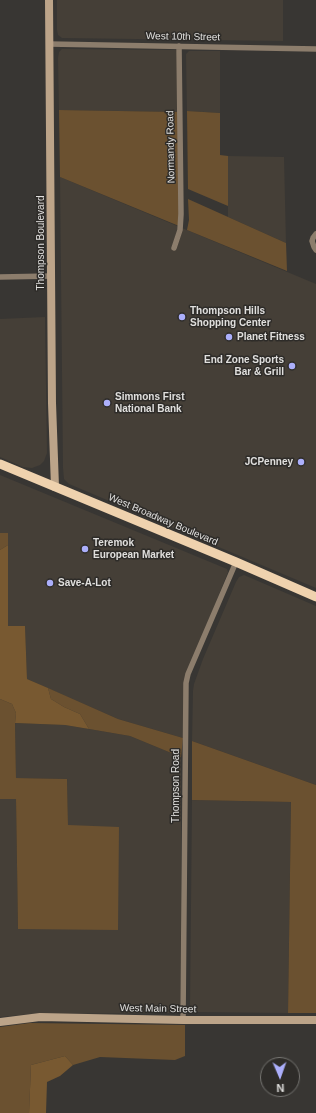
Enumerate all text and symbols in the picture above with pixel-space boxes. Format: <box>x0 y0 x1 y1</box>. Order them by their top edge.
street label: West 10th Street <box>146 30 220 44</box>
street label: Normandy Road <box>164 110 178 184</box>
street label: Thompson Boulevard <box>35 195 47 291</box>
place label: Thompson Hills Shopping Center <box>190 305 271 328</box>
marker: Thompson Hills Shopping Center <box>177 312 187 322</box>
place label: Planet Fitness <box>237 331 305 343</box>
marker: Planet Fitness <box>224 332 234 342</box>
place label: End Zone Sports Bar & Grill <box>204 354 284 378</box>
marker: End Zone Sports Bar & Grill <box>287 361 297 371</box>
place label: Simmons First National Bank <box>115 391 184 414</box>
marker: Simmons First National Bank <box>102 398 112 408</box>
place label: JCPenney <box>245 456 293 468</box>
marker: JCPenney <box>296 457 306 467</box>
street label: West Broadway Boulevard <box>107 491 219 549</box>
place label: Teremok European Market <box>93 537 174 560</box>
marker: Teremok European Market <box>80 544 90 554</box>
place label: Save-A-Lot <box>58 577 111 589</box>
marker: Save-A-Lot <box>45 578 55 588</box>
street label: Thompson Road <box>170 749 182 823</box>
street label: West Main Street <box>120 1002 196 1016</box>
north arrow <box>260 1057 300 1097</box>
text: N <box>276 1082 285 1094</box>

